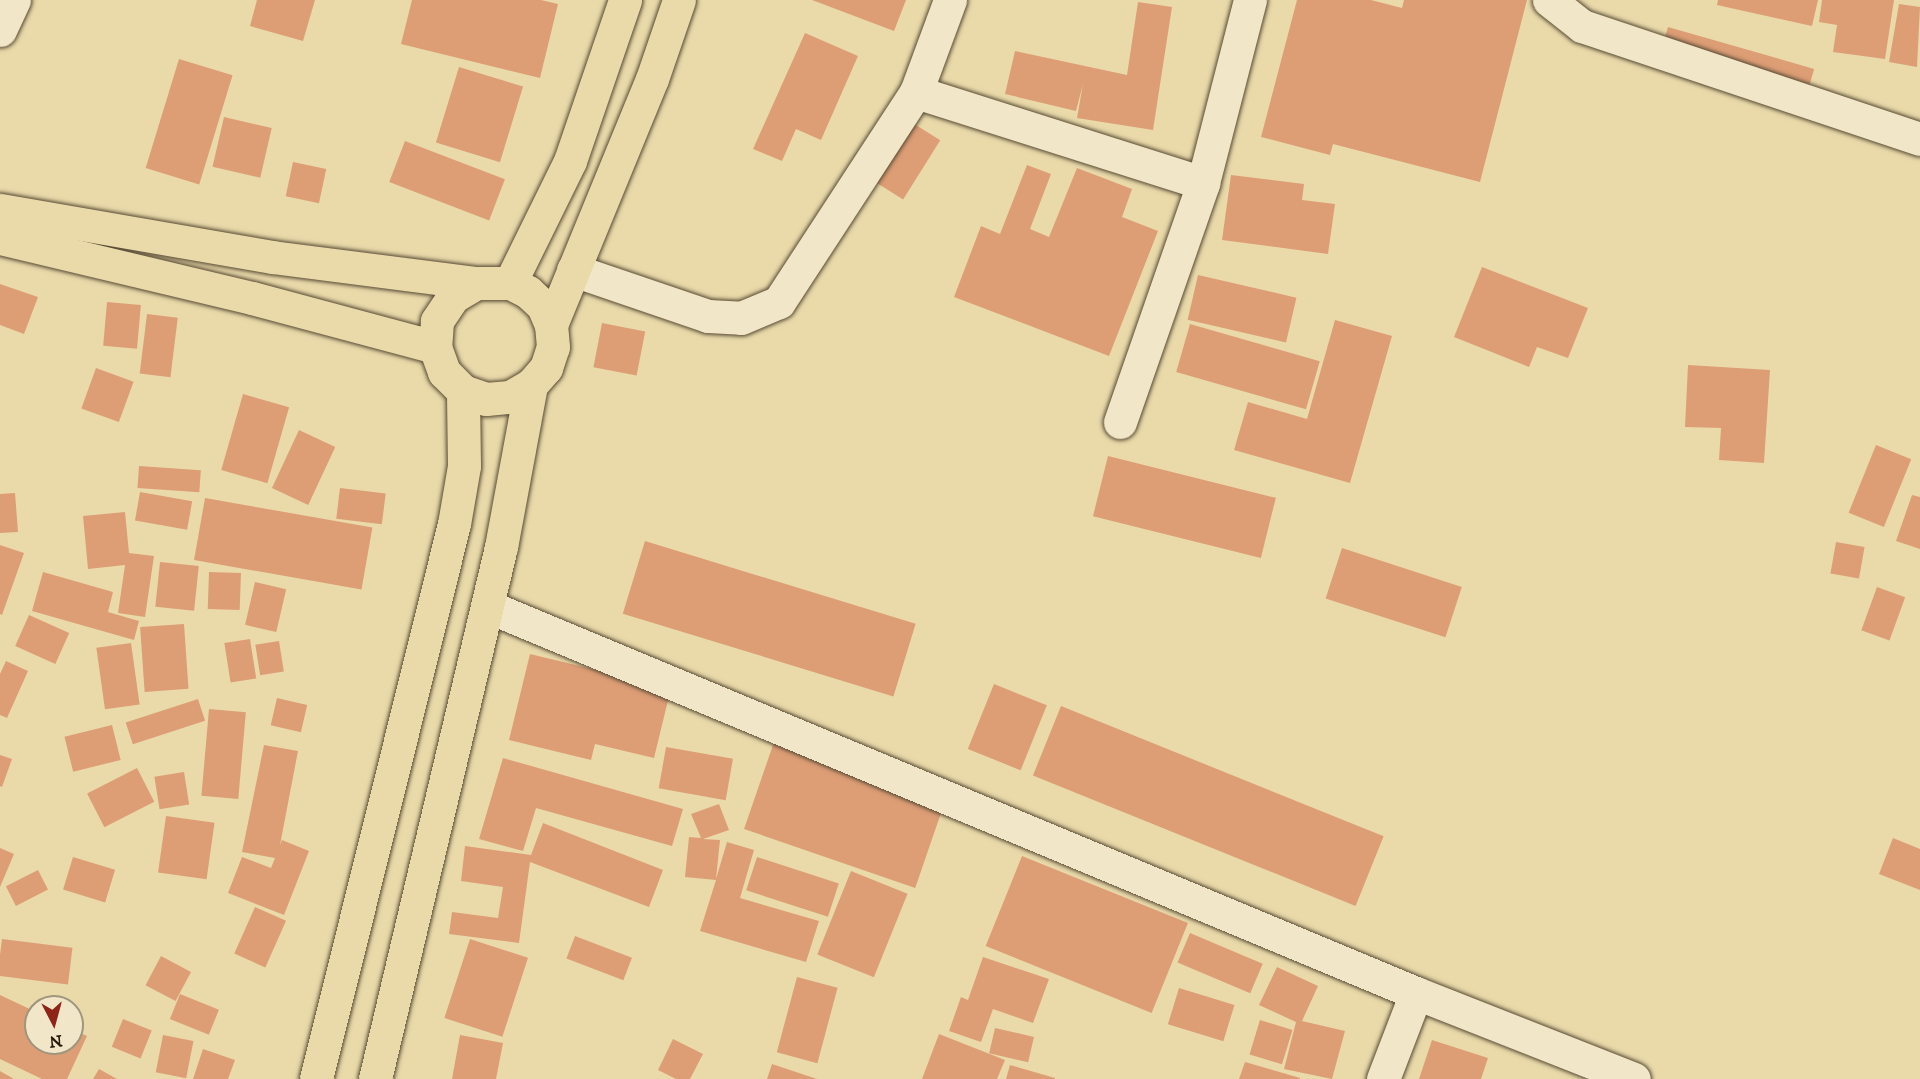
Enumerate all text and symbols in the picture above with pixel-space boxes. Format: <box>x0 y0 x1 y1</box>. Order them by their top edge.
north arrow <box>24 995 84 1055</box>
text: N <box>48 1030 63 1052</box>

